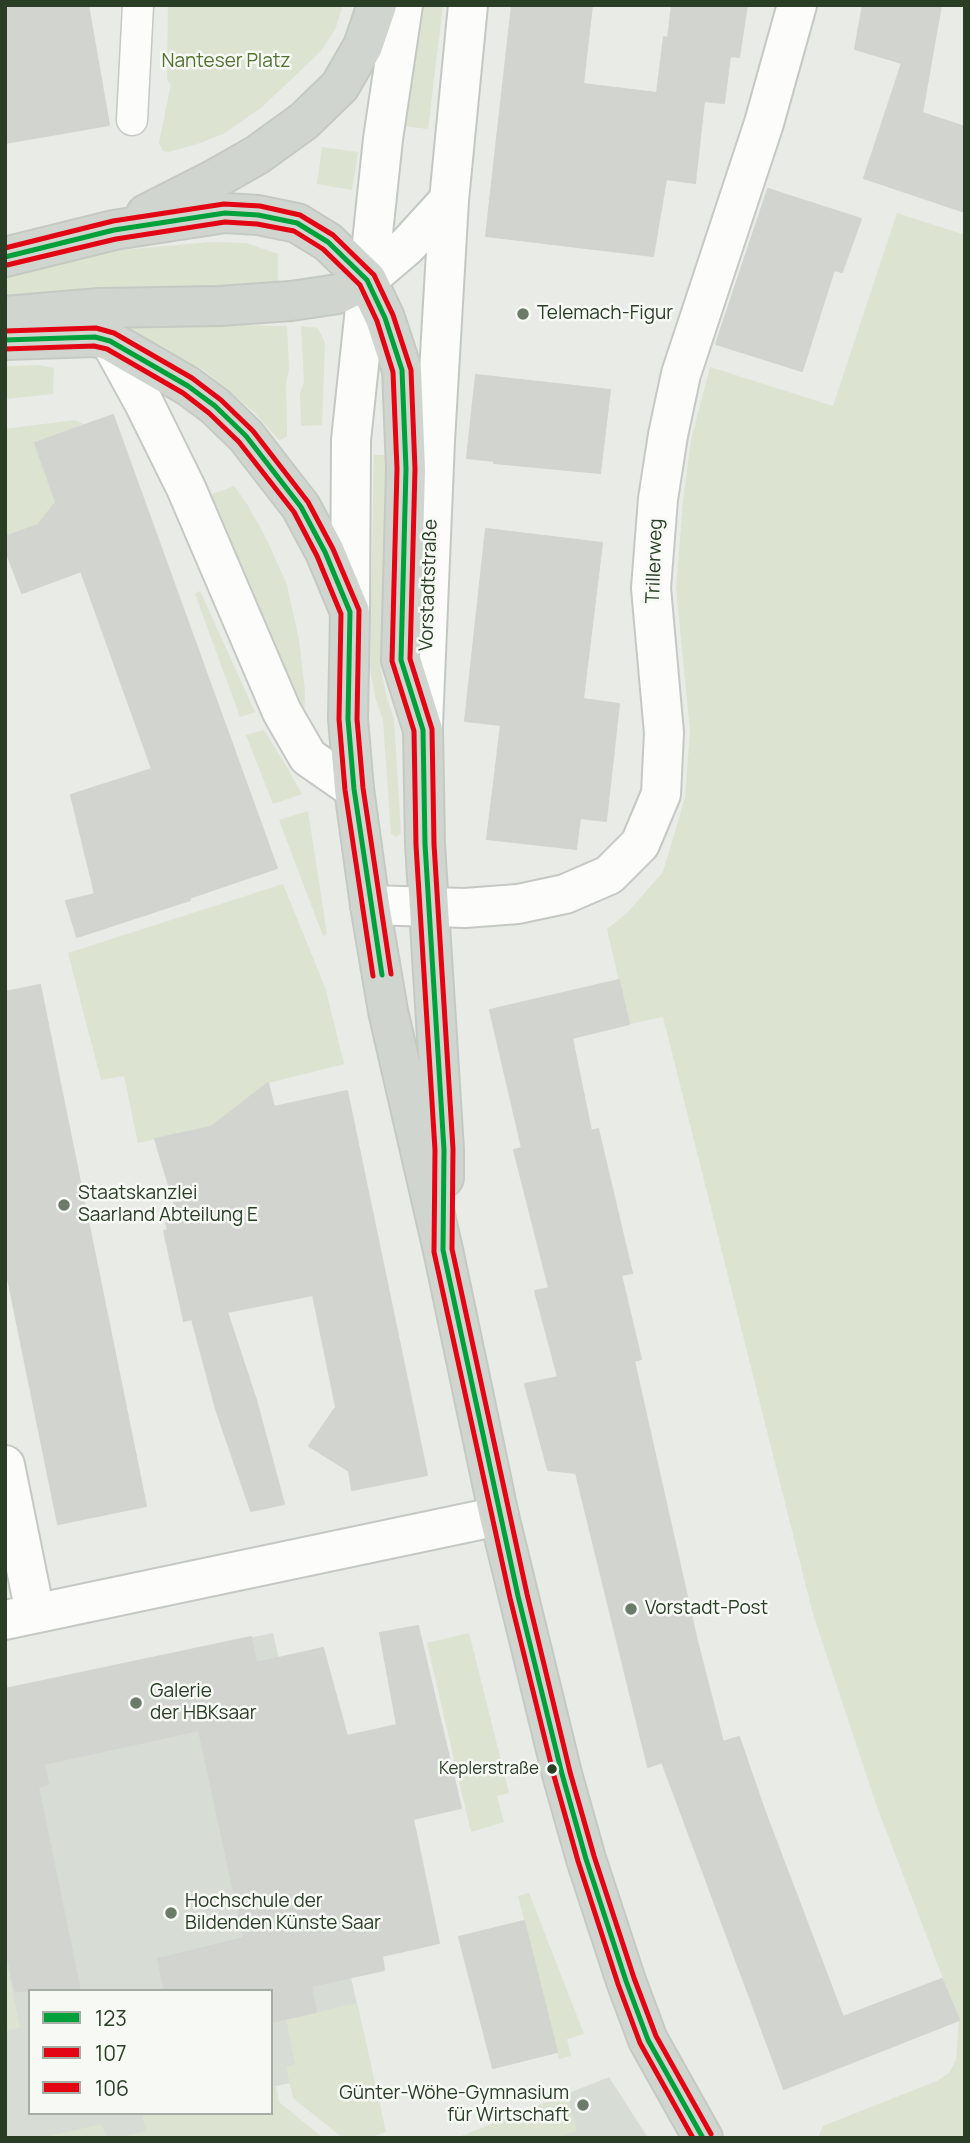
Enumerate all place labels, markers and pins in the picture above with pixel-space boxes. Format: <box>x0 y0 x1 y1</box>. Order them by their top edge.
place label: Telemach-Figur <box>537 303 673 325</box>
marker: Telemach-Figur <box>515 306 531 322</box>
place label: Staatskanzlei Saarland Abteilung E <box>78 1183 258 1227</box>
marker: Staatskanzlei Saarland Abteilung E <box>56 1197 72 1213</box>
place label: Vorstadt-Post <box>645 1598 768 1620</box>
marker: Vorstadt-Post <box>623 1601 639 1617</box>
place label: Galerie der HBKsaar <box>150 1681 256 1725</box>
marker: Galerie der HBKsaar <box>128 1695 144 1711</box>
place label: Keplerstraße <box>439 1759 539 1779</box>
marker: Keplerstraße <box>545 1762 559 1776</box>
place label: Hochschule der Bildenden Künste Saar <box>185 1891 381 1935</box>
marker: Hochschule der Bildenden Künste Saar <box>163 1905 179 1921</box>
place label: Günter-Wöhe-Gymnasium für Wirtschaft <box>339 2083 569 2127</box>
marker: Günter-Wöhe-Gymnasium für Wirtschaft <box>575 2097 591 2113</box>

